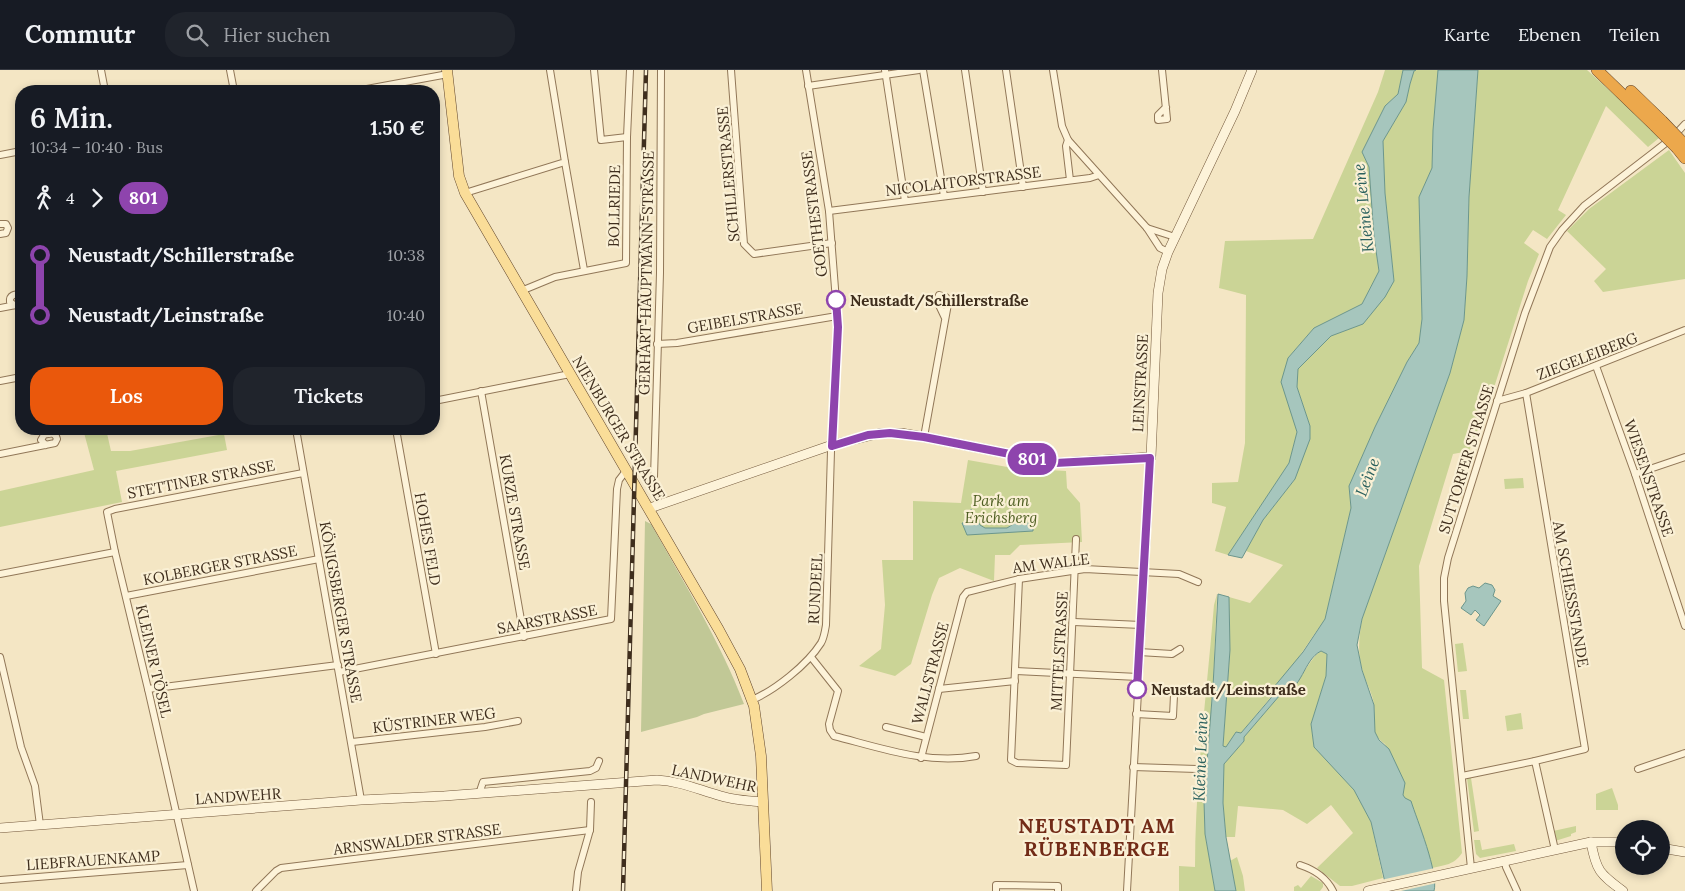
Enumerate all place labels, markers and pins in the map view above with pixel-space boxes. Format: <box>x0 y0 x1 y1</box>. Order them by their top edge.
marker: Neustadt/Schillerstraße <box>826 290 846 310</box>
place label: Neustadt/Schillerstraße <box>850 291 1029 311</box>
marker: Neustadt/Leinstraße <box>1127 679 1147 699</box>
place label: Neustadt/Leinstraße <box>1151 680 1306 700</box>

